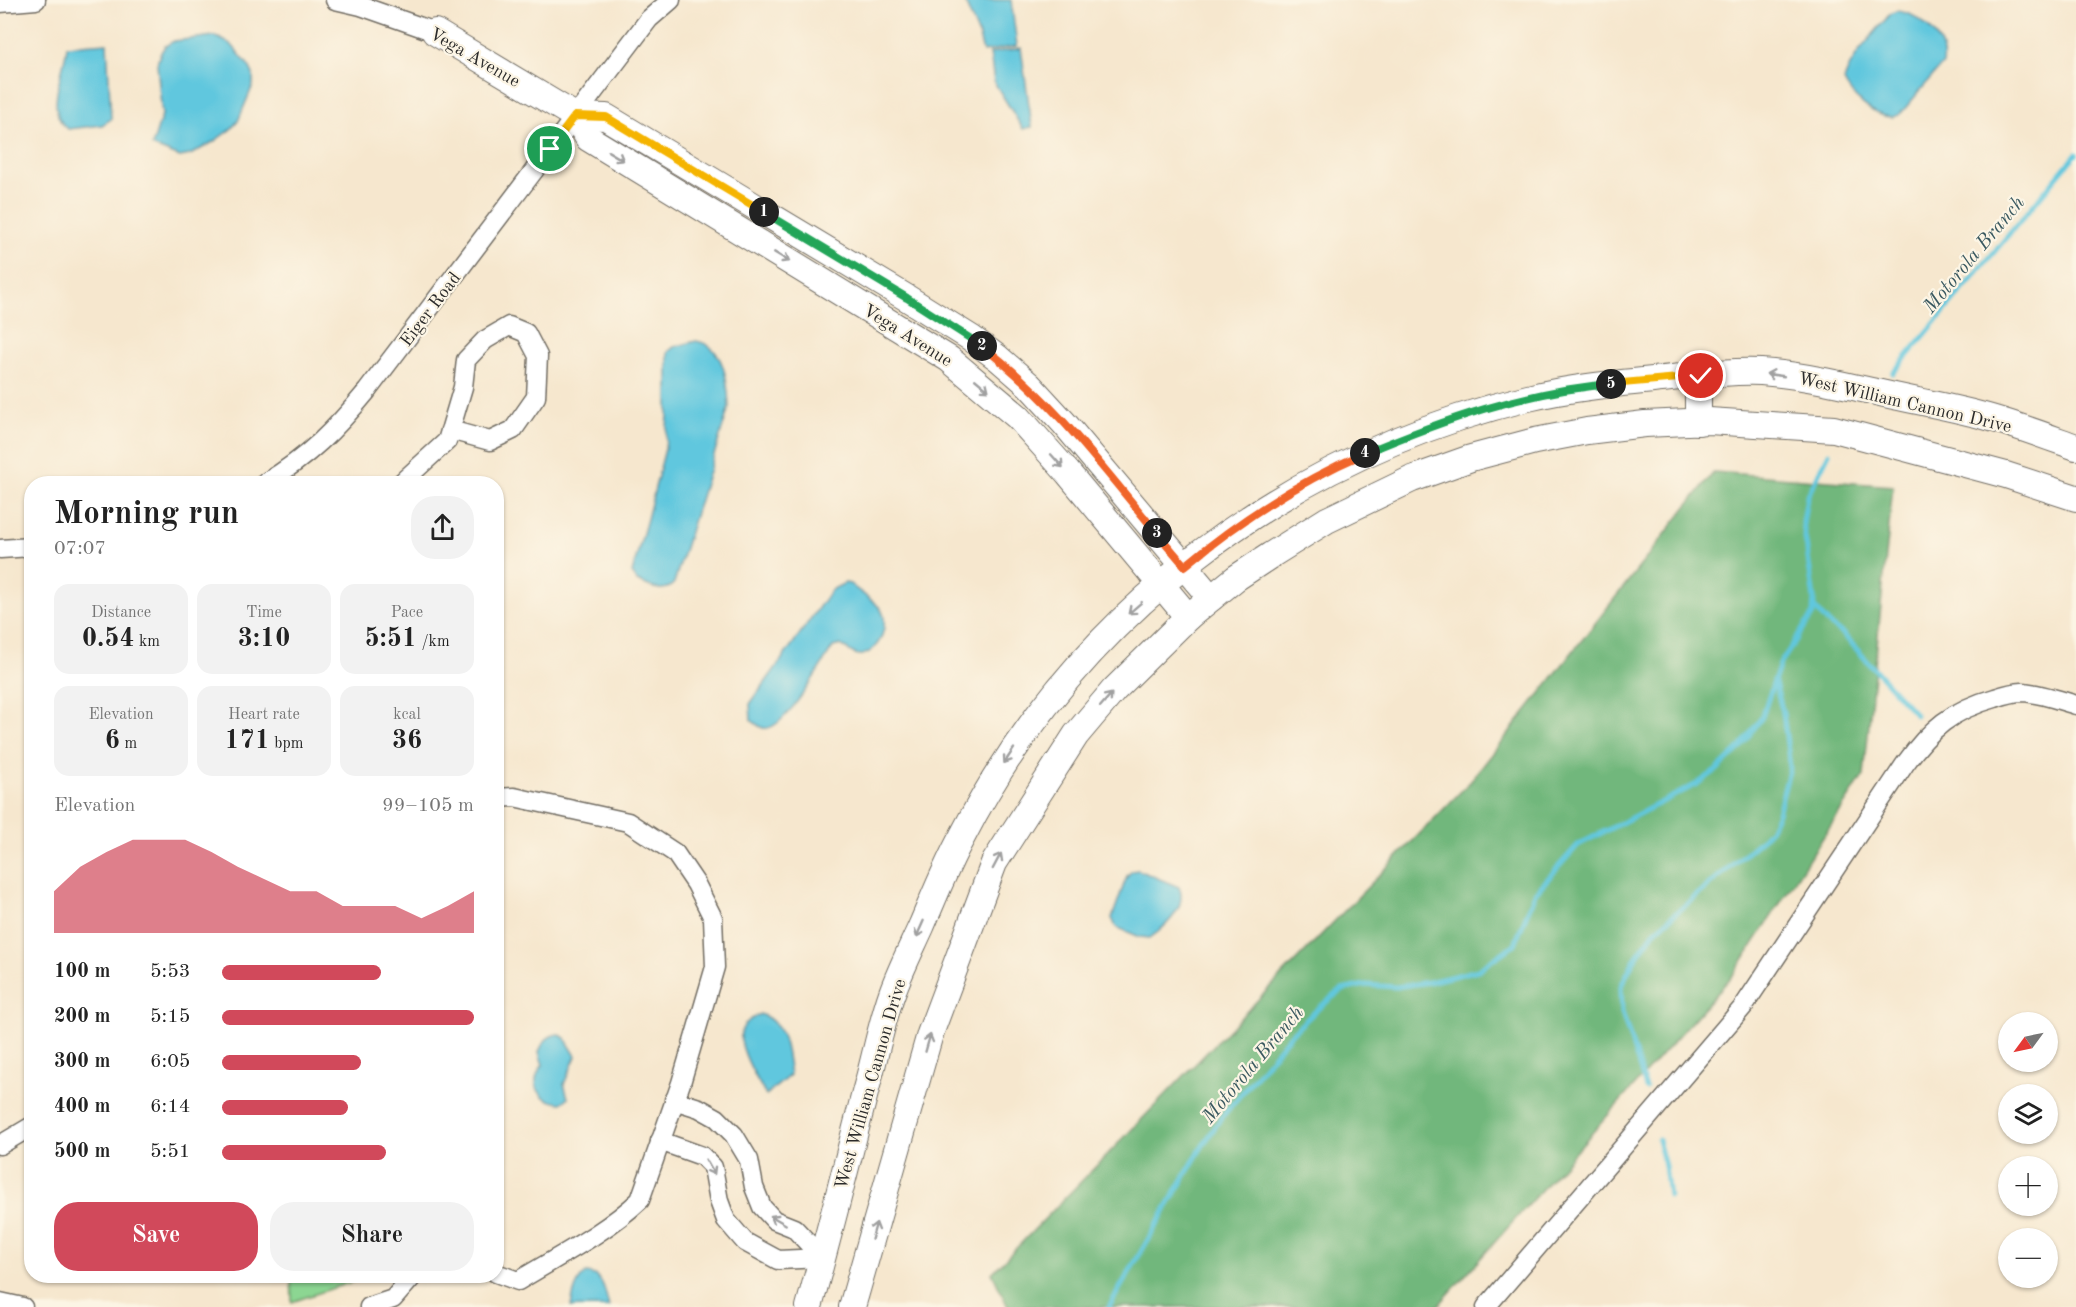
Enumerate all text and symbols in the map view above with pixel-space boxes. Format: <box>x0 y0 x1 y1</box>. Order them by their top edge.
street label: Vega Avenue <box>426 25 523 91</box>
pin <box>524 123 575 174</box>
icon: arrive <box>533 132 566 165</box>
one-way arrow <box>607 150 624 162</box>
water label: Motorola Branch <box>1919 193 2029 318</box>
pin: 1 <box>749 197 779 227</box>
text: 1 <box>759 204 769 220</box>
one-way arrow <box>773 252 790 264</box>
street label: Eiger Road <box>397 269 464 350</box>
street label: Vega Avenue <box>860 301 955 370</box>
pin: 2 <box>967 331 997 361</box>
text: 2 <box>977 338 987 354</box>
pin <box>1675 350 1726 401</box>
icon: check <box>1684 359 1717 392</box>
pin: 5 <box>1596 369 1626 399</box>
one-way arrow <box>1765 369 1785 380</box>
street label: West William Cannon Drive <box>1796 370 2013 436</box>
text: 5 <box>1606 376 1616 392</box>
one-way arrow <box>973 379 989 392</box>
pin: 4 <box>1350 438 1380 468</box>
text: 4 <box>1360 445 1370 461</box>
one-way arrow <box>1050 453 1064 468</box>
button: share <box>411 496 474 559</box>
text: Morning run <box>54 498 239 531</box>
pin: 3 <box>1142 518 1172 548</box>
text: 3 <box>1152 525 1162 541</box>
text: 07:07 <box>54 539 106 559</box>
one-way arrow <box>1128 601 1143 615</box>
text: Distance <box>91 605 151 621</box>
text: Time <box>246 605 282 621</box>
text: Pace <box>391 605 423 621</box>
text: 0.54 <box>82 626 135 652</box>
text: 3:10 <box>238 626 290 652</box>
text: 5:51 <box>364 626 417 652</box>
text: km <box>135 634 160 650</box>
text: /km <box>417 634 450 650</box>
one-way arrow <box>1099 693 1113 708</box>
text: Elevation <box>88 707 154 723</box>
text: Heart rate <box>228 707 300 723</box>
text: kcal <box>393 707 421 723</box>
text: 6 <box>105 728 120 754</box>
text: 171 <box>225 728 270 754</box>
text: 36 <box>392 728 422 754</box>
text: m <box>120 736 137 752</box>
text: bpm <box>270 736 303 752</box>
one-way arrow <box>1003 747 1015 763</box>
text: Elevation <box>54 796 135 816</box>
text: 99–105 m <box>382 796 474 816</box>
one-way arrow <box>991 853 1003 870</box>
one-way arrow <box>914 919 926 937</box>
text: 100 m <box>54 962 110 982</box>
text: 5:53 <box>150 962 190 982</box>
street label: West William Cannon Drive <box>832 977 910 1192</box>
water label: Motorola Branch <box>1198 1003 1308 1128</box>
text: 200 m <box>54 1007 110 1027</box>
text: 5:15 <box>150 1007 190 1027</box>
north arrow <box>1998 1012 2058 1072</box>
map controls <box>1998 1012 2058 1288</box>
one-way arrow <box>923 1034 934 1053</box>
text: 300 m <box>54 1052 110 1072</box>
text: 6:05 <box>150 1052 190 1072</box>
button: layers <box>1998 1084 2058 1144</box>
text: 400 m <box>54 1097 110 1117</box>
text: 6:14 <box>150 1097 190 1117</box>
text: 500 m <box>54 1142 110 1162</box>
text: 5:51 <box>150 1142 190 1162</box>
button: + <box>1998 1156 2058 1216</box>
one-way arrow <box>704 1158 716 1175</box>
button: Save <box>54 1202 258 1271</box>
button: Share <box>270 1202 474 1271</box>
one-way arrow <box>770 1214 787 1226</box>
one-way arrow <box>868 1222 880 1241</box>
button: − <box>1998 1228 2058 1288</box>

